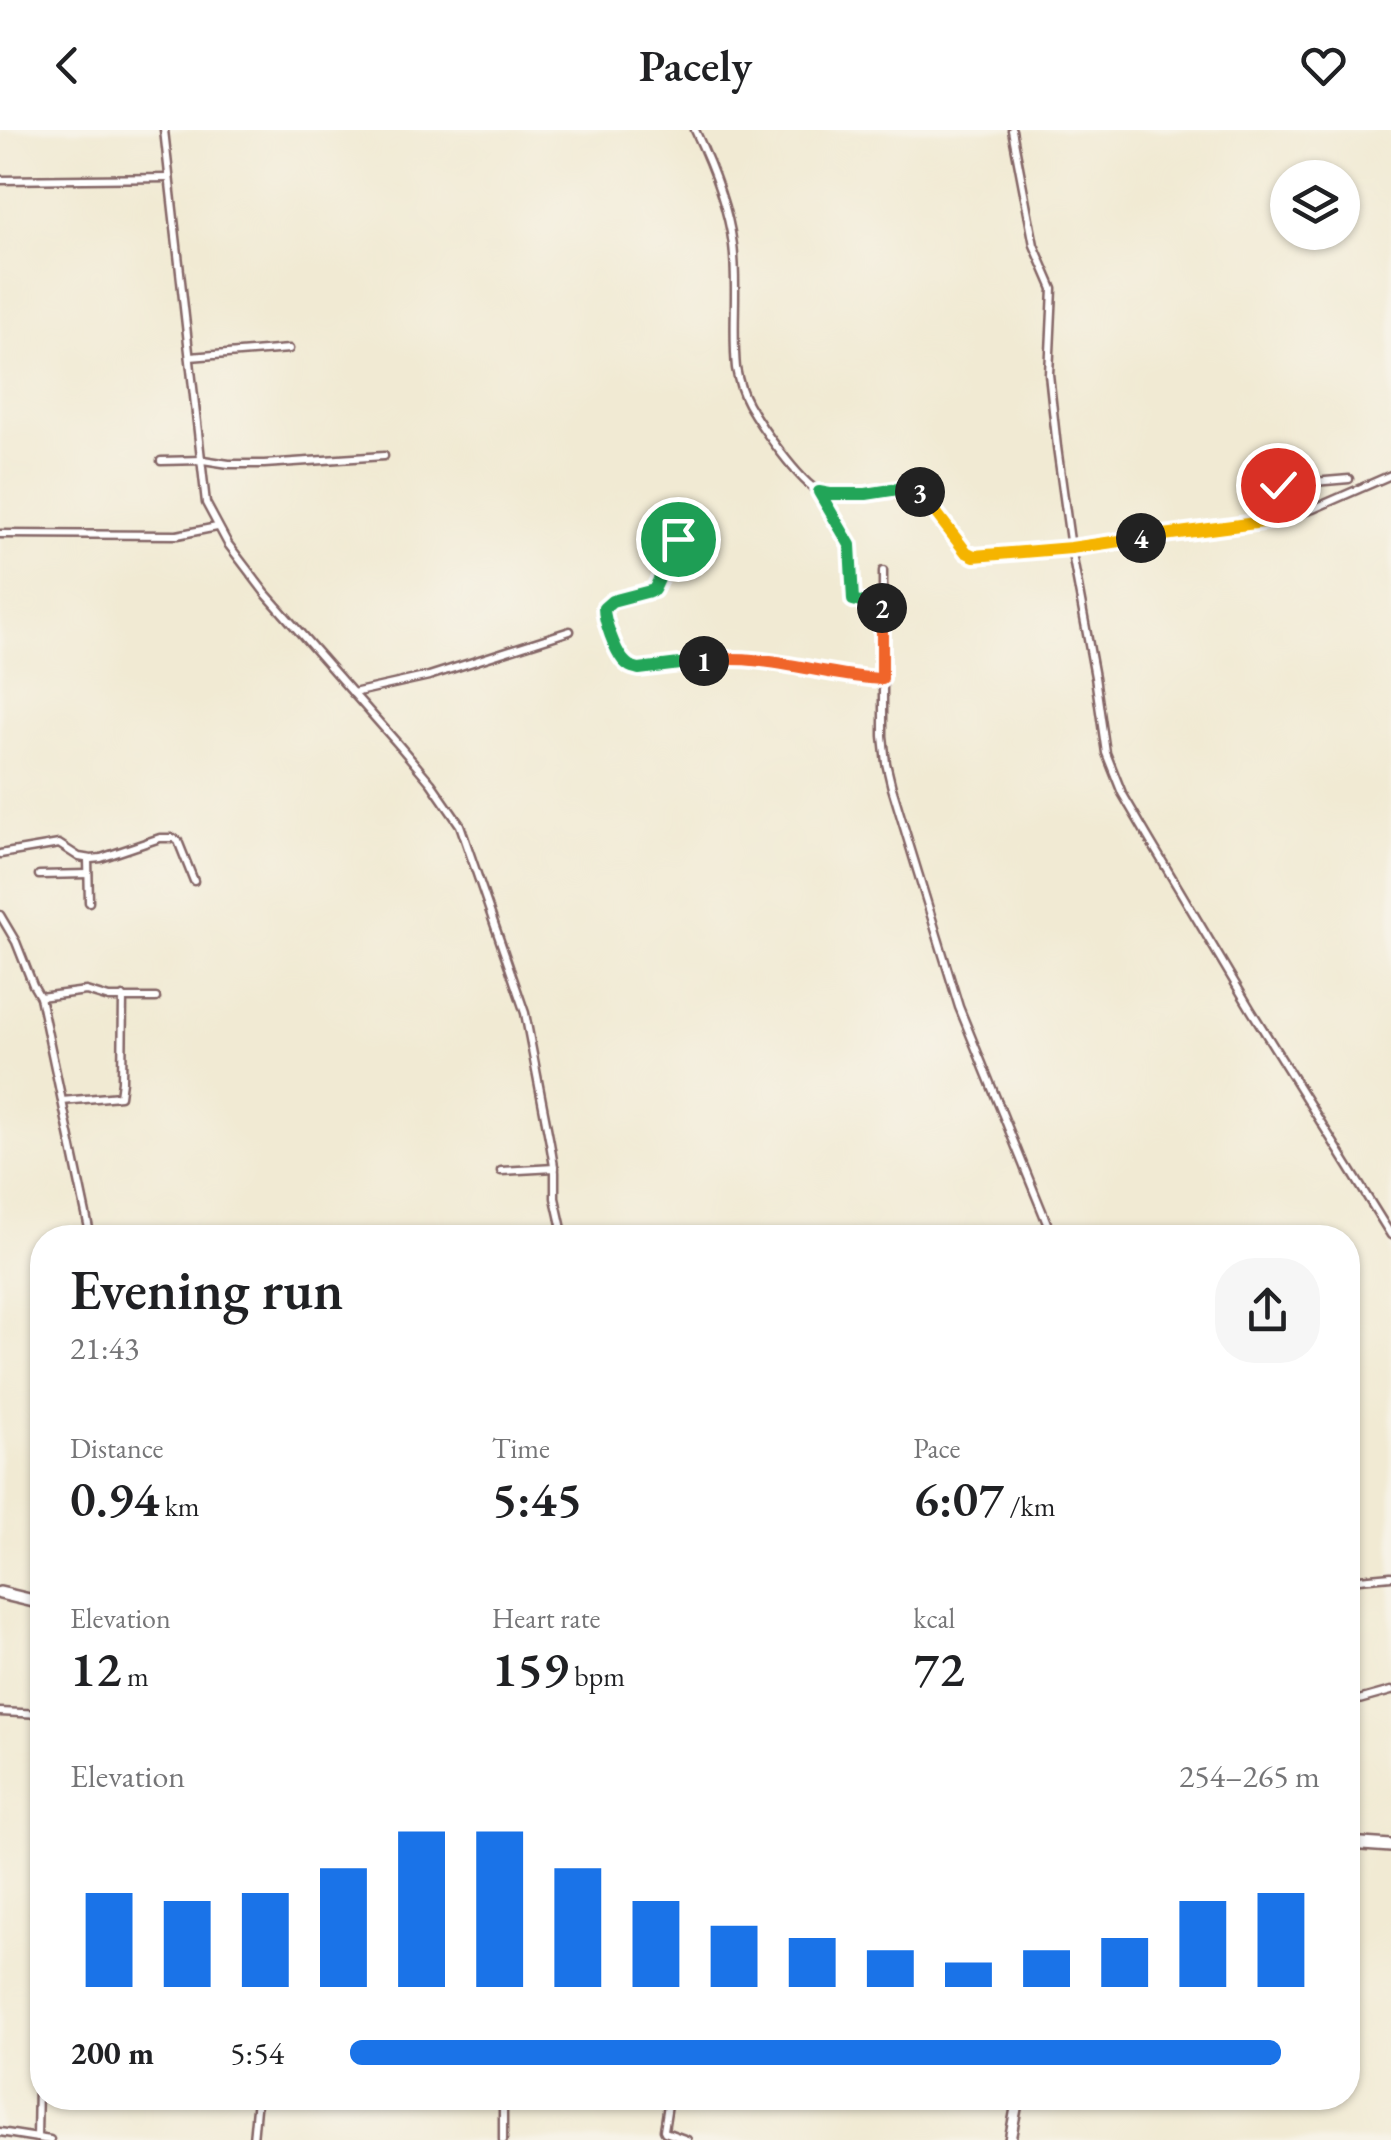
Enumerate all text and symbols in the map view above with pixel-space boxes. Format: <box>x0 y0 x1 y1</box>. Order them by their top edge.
text: Pacely <box>639 36 752 94</box>
icon: back <box>40 38 95 93</box>
icon: heart <box>1296 38 1351 93</box>
map controls <box>1270 160 1360 250</box>
button: layers <box>1270 160 1360 250</box>
pin <box>1236 443 1321 528</box>
icon: check <box>1251 458 1306 513</box>
pin: 3 <box>895 467 945 517</box>
text: 3 <box>913 474 927 510</box>
pin <box>636 497 721 582</box>
icon: arrive <box>651 512 706 567</box>
pin: 4 <box>1116 513 1166 563</box>
text: 4 <box>1134 520 1148 556</box>
pin: 2 <box>857 583 907 633</box>
text: 2 <box>875 590 889 626</box>
pin: 1 <box>679 636 729 686</box>
text: 1 <box>697 643 711 679</box>
text: Evening run <box>70 1254 343 1325</box>
button: share <box>1215 1258 1320 1363</box>
text: 21:43 <box>70 1327 139 1369</box>
text: Distance <box>70 1430 164 1466</box>
text: Time <box>492 1430 550 1466</box>
text: Pace <box>913 1430 960 1466</box>
text: 0.94 <box>70 1466 159 1531</box>
text: 5:45 <box>492 1466 582 1531</box>
text: 6:07 <box>913 1466 1004 1531</box>
text: km <box>159 1488 200 1524</box>
text: /km <box>1004 1488 1056 1524</box>
text: Elevation <box>70 1600 171 1636</box>
text: Heart rate <box>492 1600 600 1636</box>
text: kcal <box>913 1600 955 1636</box>
text: 12 <box>70 1636 121 1701</box>
text: 159 <box>492 1636 569 1701</box>
text: 72 <box>913 1636 965 1701</box>
text: m <box>121 1658 149 1694</box>
text: bpm <box>569 1658 625 1694</box>
text: Elevation <box>70 1755 185 1797</box>
text: 254–265 m <box>1179 1755 1320 1797</box>
text: 200 m <box>70 2032 154 2074</box>
text: 5:54 <box>230 2032 284 2074</box>

